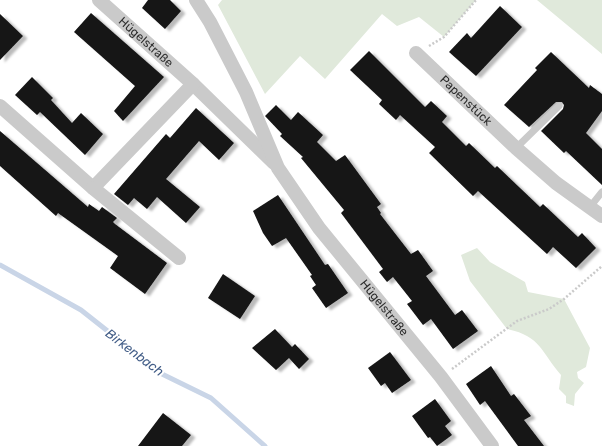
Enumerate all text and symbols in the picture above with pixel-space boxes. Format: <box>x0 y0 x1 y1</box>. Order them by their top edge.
street label: Hügelstraße <box>116 14 176 70</box>
street label: Papenstück <box>437 73 495 129</box>
street label: Hügelstraße <box>357 277 412 339</box>
water label: Birkenbach <box>103 326 167 379</box>

